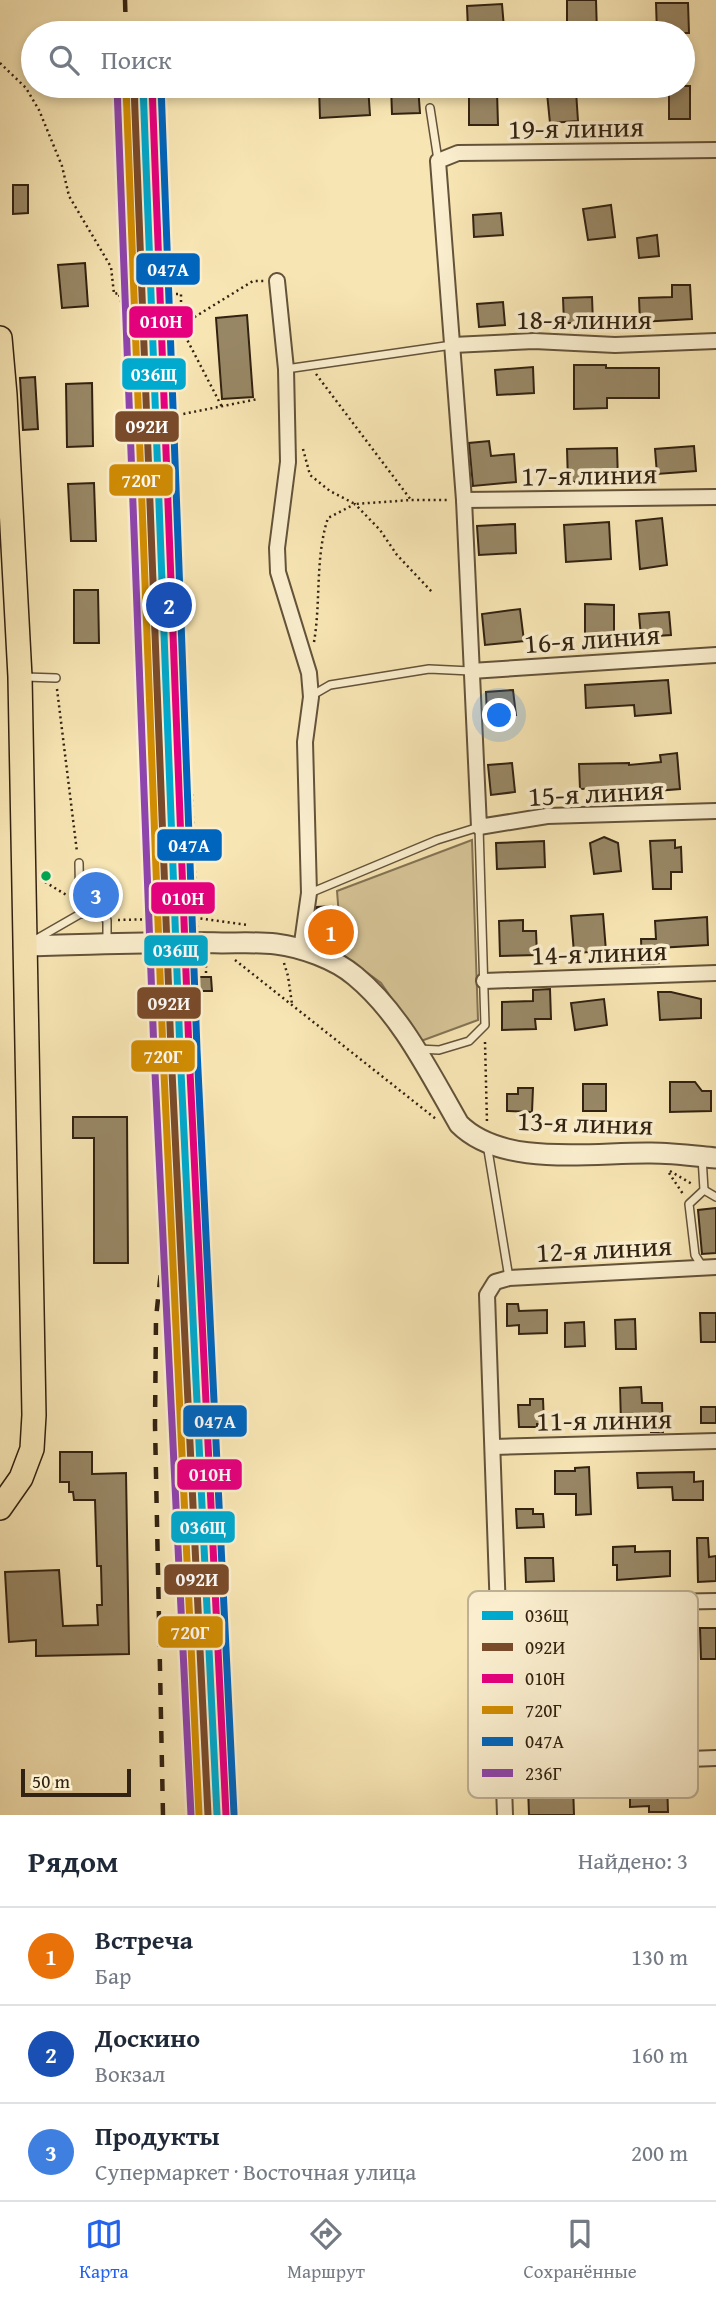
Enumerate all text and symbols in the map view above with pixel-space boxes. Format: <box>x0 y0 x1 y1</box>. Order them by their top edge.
search box <box>21 21 695 98</box>
text: Поиск <box>101 40 172 79</box>
icon: search <box>45 41 83 79</box>
street label: 19-я линия <box>508 105 644 149</box>
line badge: 047А <box>135 252 201 286</box>
text: 047А <box>147 255 189 283</box>
street label: 18-я линия <box>516 298 652 339</box>
line badge: 010Н <box>128 305 194 339</box>
text: 010Н <box>140 307 182 335</box>
line badge: 036Щ <box>121 357 187 391</box>
text: 036Щ <box>131 360 177 388</box>
line badge: 092И <box>114 410 180 443</box>
text: 092И <box>126 412 168 440</box>
street label: 17-я линия <box>521 452 657 496</box>
line badge: 720Г <box>108 463 174 497</box>
text: 720Г <box>121 466 161 494</box>
pin: 2 <box>146 579 192 631</box>
street label: 16-я линия <box>523 613 661 663</box>
your location <box>482 698 516 732</box>
street label: 15-я линия <box>527 768 665 816</box>
line badge: 047А <box>156 828 223 862</box>
text: 047А <box>168 831 210 859</box>
unlabelled marker <box>39 869 53 883</box>
pin: 3 <box>73 869 119 921</box>
line badge: 010Н <box>150 881 216 915</box>
text: 010Н <box>162 884 204 912</box>
pin: 1 <box>308 906 354 958</box>
street label: 14-я линия <box>530 929 668 975</box>
line badge: 036Щ <box>143 934 209 967</box>
text: 036Щ <box>153 936 199 964</box>
line badge: 092И <box>136 986 202 1020</box>
text: 092И <box>148 989 190 1017</box>
line badge: 720Г <box>130 1039 196 1073</box>
text: 720Г <box>143 1042 183 1070</box>
street label: 13-я линия <box>516 1099 654 1145</box>
street label: 12-я линия <box>535 1224 673 1272</box>
street label: 11-я линия <box>536 1397 672 1441</box>
line badge: 047А <box>182 1404 248 1438</box>
text: 047А <box>194 1407 236 1435</box>
line badge: 010Н <box>176 1458 243 1491</box>
text: 010Н <box>189 1460 231 1488</box>
line badge: 036Щ <box>170 1510 236 1544</box>
text: 036Щ <box>180 1513 226 1541</box>
line badge: 092И <box>163 1563 230 1596</box>
text: 092И <box>176 1565 218 1593</box>
legend <box>468 1591 698 1798</box>
text: 036Щ <box>525 1601 569 1629</box>
line badge: 720Г <box>157 1615 224 1649</box>
text: 720Г <box>170 1618 210 1646</box>
text: 092И <box>525 1633 565 1661</box>
text: 010Н <box>525 1664 565 1692</box>
text: 720Г <box>525 1696 562 1724</box>
text: 047А <box>525 1727 564 1755</box>
text: 236Г <box>525 1759 562 1787</box>
scale bar <box>21 1766 131 1798</box>
text: 50 m <box>32 1767 70 1795</box>
text: Рядом <box>28 1839 119 1883</box>
text: Найдено: 3 <box>578 1844 688 1877</box>
text: Встреча <box>95 1920 193 1959</box>
text: 1 <box>45 1940 57 1973</box>
text: 130 m <box>631 1940 688 1973</box>
text: Бар <box>95 1959 131 1992</box>
text: Доскино <box>95 2018 200 2057</box>
text: 2 <box>45 2038 57 2071</box>
text: 160 m <box>631 2038 688 2071</box>
text: Вокзал <box>95 2057 165 2090</box>
text: Продукты <box>95 2116 220 2155</box>
text: 3 <box>45 2136 57 2169</box>
text: 200 m <box>631 2136 688 2169</box>
text: Супермаркет · Восточная улица <box>95 2155 416 2188</box>
tab: Карта <box>79 2215 129 2285</box>
tab: Маршрут <box>287 2215 365 2285</box>
tab: Сохранённые <box>523 2215 637 2285</box>

